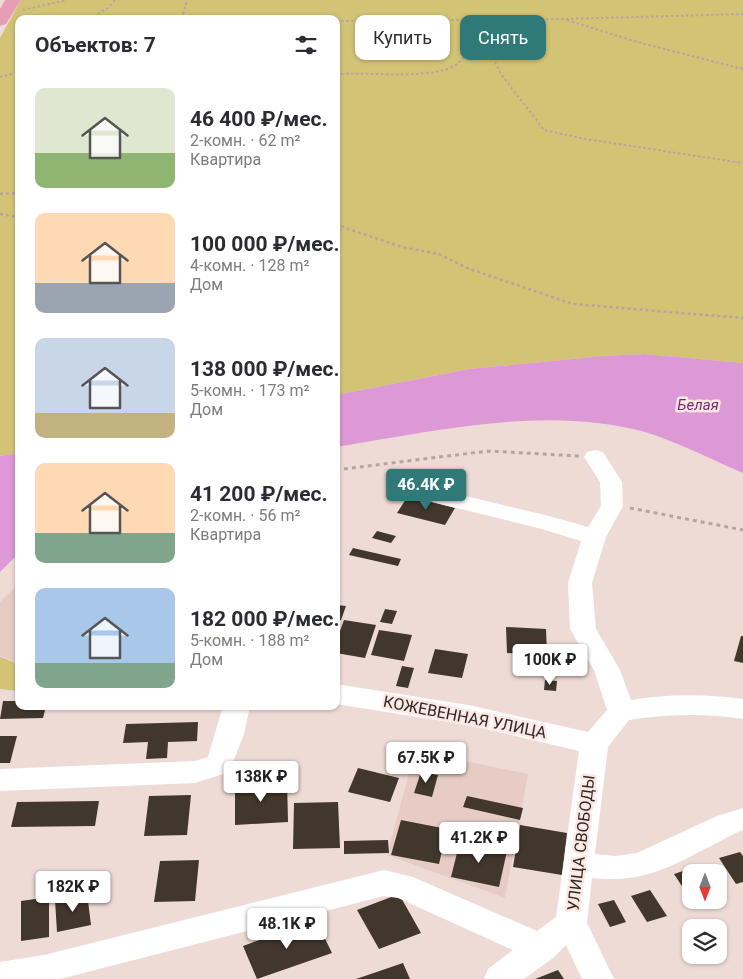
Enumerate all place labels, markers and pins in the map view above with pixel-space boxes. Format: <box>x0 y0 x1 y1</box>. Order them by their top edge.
pin: 46.4K ₽ <box>380 468 472 511</box>
pin: 100K ₽ <box>509 644 591 686</box>
pin: 67.5K ₽ <box>380 742 472 784</box>
pin: 138K ₽ <box>220 760 302 803</box>
pin: 41.2K ₽ <box>433 822 525 864</box>
pin: 182K ₽ <box>32 870 114 913</box>
pin: 48.1K ₽ <box>241 908 333 950</box>

